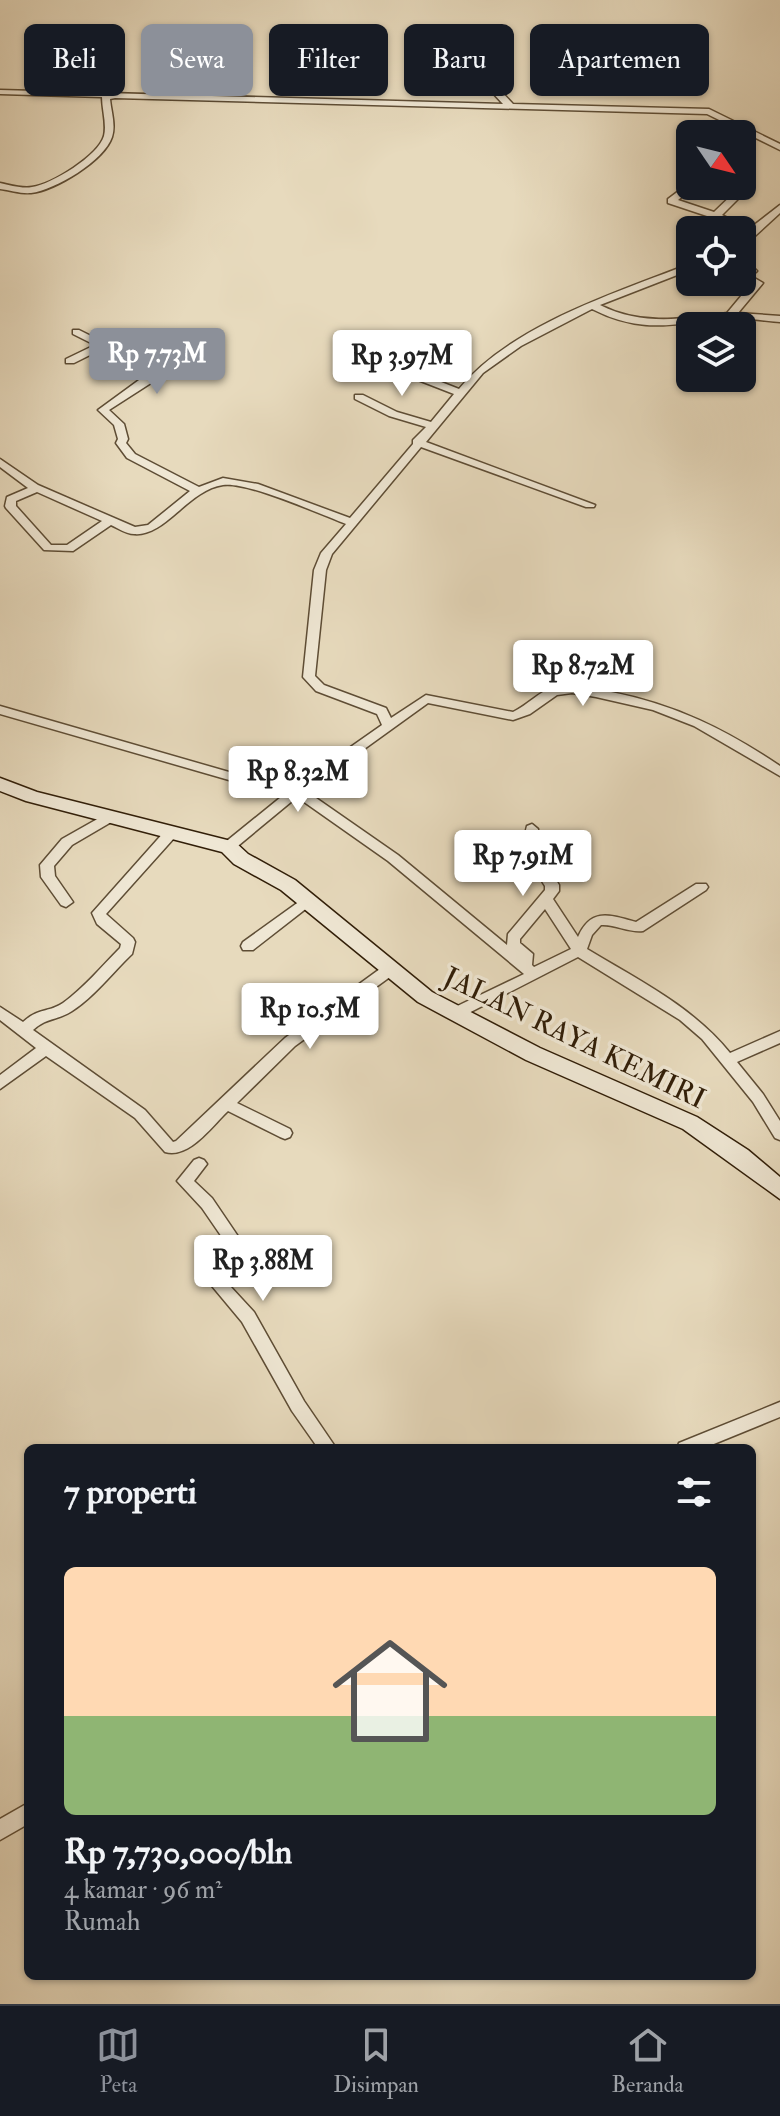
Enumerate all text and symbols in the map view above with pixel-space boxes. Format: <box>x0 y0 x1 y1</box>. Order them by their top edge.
chip: Beli <box>24 24 125 96</box>
chip: Sewa <box>141 24 253 96</box>
chip: Filter <box>269 24 388 96</box>
chip: Baru <box>404 24 514 96</box>
chip: Apartemen <box>530 24 709 96</box>
north arrow <box>676 120 756 200</box>
map controls <box>676 120 756 392</box>
button: locate <box>676 216 756 296</box>
button: layers <box>676 312 756 392</box>
pin: Rp 7.73M <box>74 328 240 396</box>
pin: Rp 3.97M <box>319 330 485 398</box>
text: Rp 7.73M <box>107 338 207 370</box>
text: Rp 3.97M <box>351 340 453 372</box>
pin: Rp 8.72M <box>500 640 666 708</box>
text: Rp 8.72M <box>531 650 635 682</box>
pin: Rp 8.32M <box>215 746 381 814</box>
text: Rp 8.32M <box>247 756 349 788</box>
pin: Rp 7.91M <box>440 830 606 898</box>
text: Rp 7.91M <box>472 840 574 872</box>
street label: JALAN RAYA KEMIRI <box>437 959 711 1117</box>
pin: Rp 10.5M <box>227 983 393 1051</box>
text: Rp 10.5M <box>260 993 360 1025</box>
pin: Rp 3.88M <box>180 1235 346 1303</box>
text: Rp 3.88M <box>212 1245 314 1277</box>
icon: filters <box>672 1470 716 1514</box>
text: 7 properti <box>64 1471 197 1514</box>
icon: home <box>318 1619 462 1763</box>
text: Rp 7,730,000/bln <box>64 1831 292 1874</box>
text: 4 kamar · 96 m² <box>64 1874 222 1906</box>
text: Rumah <box>64 1906 140 1938</box>
tab: Peta <box>96 2023 140 2099</box>
tab: Disimpan <box>333 2023 419 2099</box>
tab: Beranda <box>612 2023 684 2099</box>

